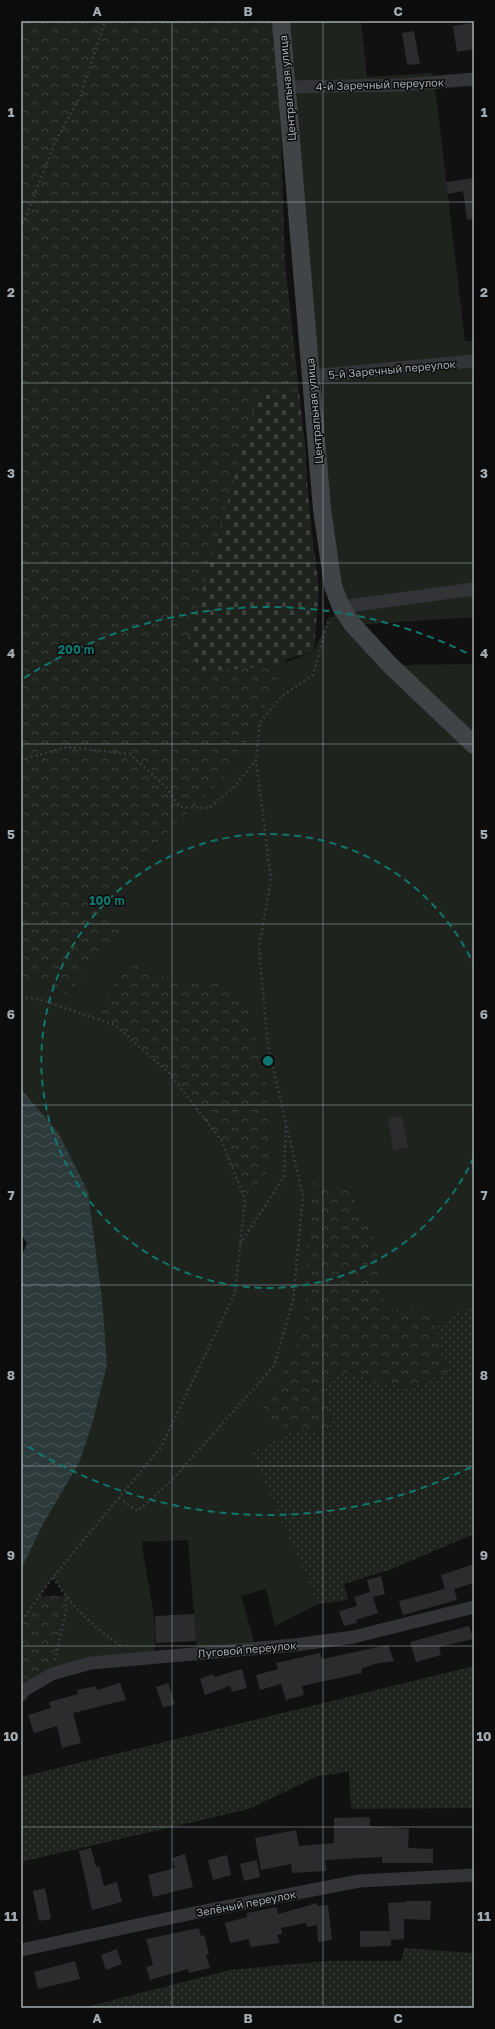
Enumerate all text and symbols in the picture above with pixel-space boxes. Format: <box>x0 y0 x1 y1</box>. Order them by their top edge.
text: A <box>92 3 102 19</box>
text: B <box>243 3 253 19</box>
text: C <box>393 3 403 19</box>
street label: Центральная улица <box>276 35 298 141</box>
street label: 4-й Заречный переулок <box>316 75 445 93</box>
text: 1 <box>8 104 15 120</box>
text: 1 <box>481 104 488 120</box>
text: 2 <box>7 284 15 300</box>
text: 2 <box>480 284 488 300</box>
street label: 5-й Заречный переулок <box>328 357 457 381</box>
street label: Центральная улица <box>303 358 325 464</box>
text: 3 <box>7 465 15 481</box>
text: 3 <box>480 465 488 481</box>
text: 200 m <box>58 642 94 657</box>
text: 4 <box>7 645 15 661</box>
text: 4 <box>480 645 488 661</box>
text: 5 <box>7 826 15 842</box>
text: 5 <box>480 826 488 842</box>
text: 100 m <box>89 893 125 908</box>
text: 6 <box>7 1006 15 1022</box>
text: 6 <box>480 1006 488 1022</box>
centre of rings <box>261 1054 275 1068</box>
text: 7 <box>7 1187 15 1203</box>
text: 7 <box>480 1187 488 1203</box>
text: 8 <box>7 1367 15 1383</box>
text: 8 <box>480 1367 488 1383</box>
text: 9 <box>7 1547 15 1563</box>
text: 9 <box>480 1547 488 1563</box>
street label: Луговой переулок <box>197 1638 298 1660</box>
text: 10 <box>3 1728 19 1744</box>
text: 10 <box>476 1728 492 1744</box>
street label: Зелёный переулок <box>195 1887 298 1919</box>
text: 11 <box>4 1908 18 1924</box>
text: 11 <box>477 1908 491 1924</box>
text: A <box>92 2010 102 2026</box>
text: B <box>243 2010 253 2026</box>
text: C <box>393 2010 403 2026</box>

